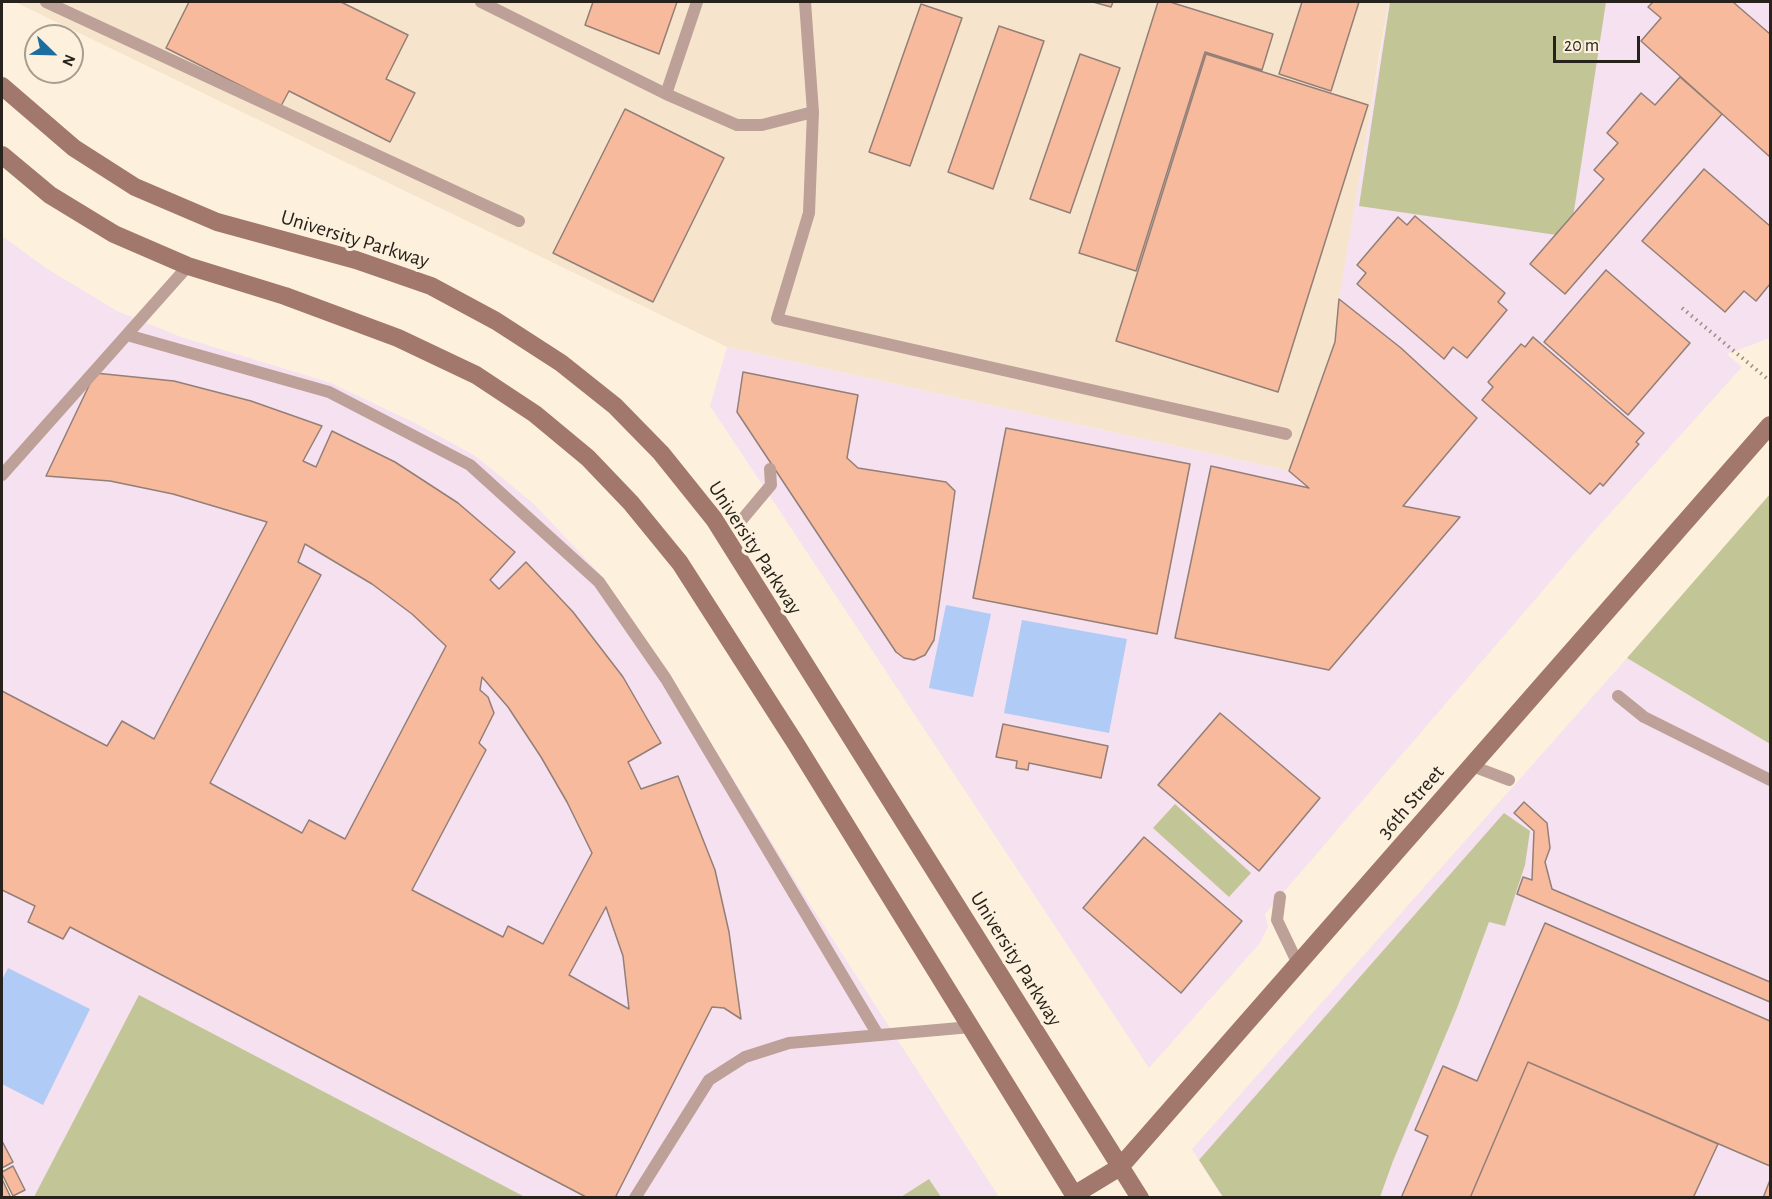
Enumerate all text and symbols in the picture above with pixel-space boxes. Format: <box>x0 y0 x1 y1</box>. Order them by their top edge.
north arrow <box>24 24 84 84</box>
scale bar <box>1556 24 1643 62</box>
text: 20 m <box>1564 37 1599 55</box>
text: N <box>59 52 78 68</box>
street label: University Parkway <box>278 204 432 274</box>
street label: University Parkway <box>702 477 808 619</box>
street label: 36th Street <box>1372 760 1450 844</box>
street label: University Parkway <box>964 887 1068 1031</box>

